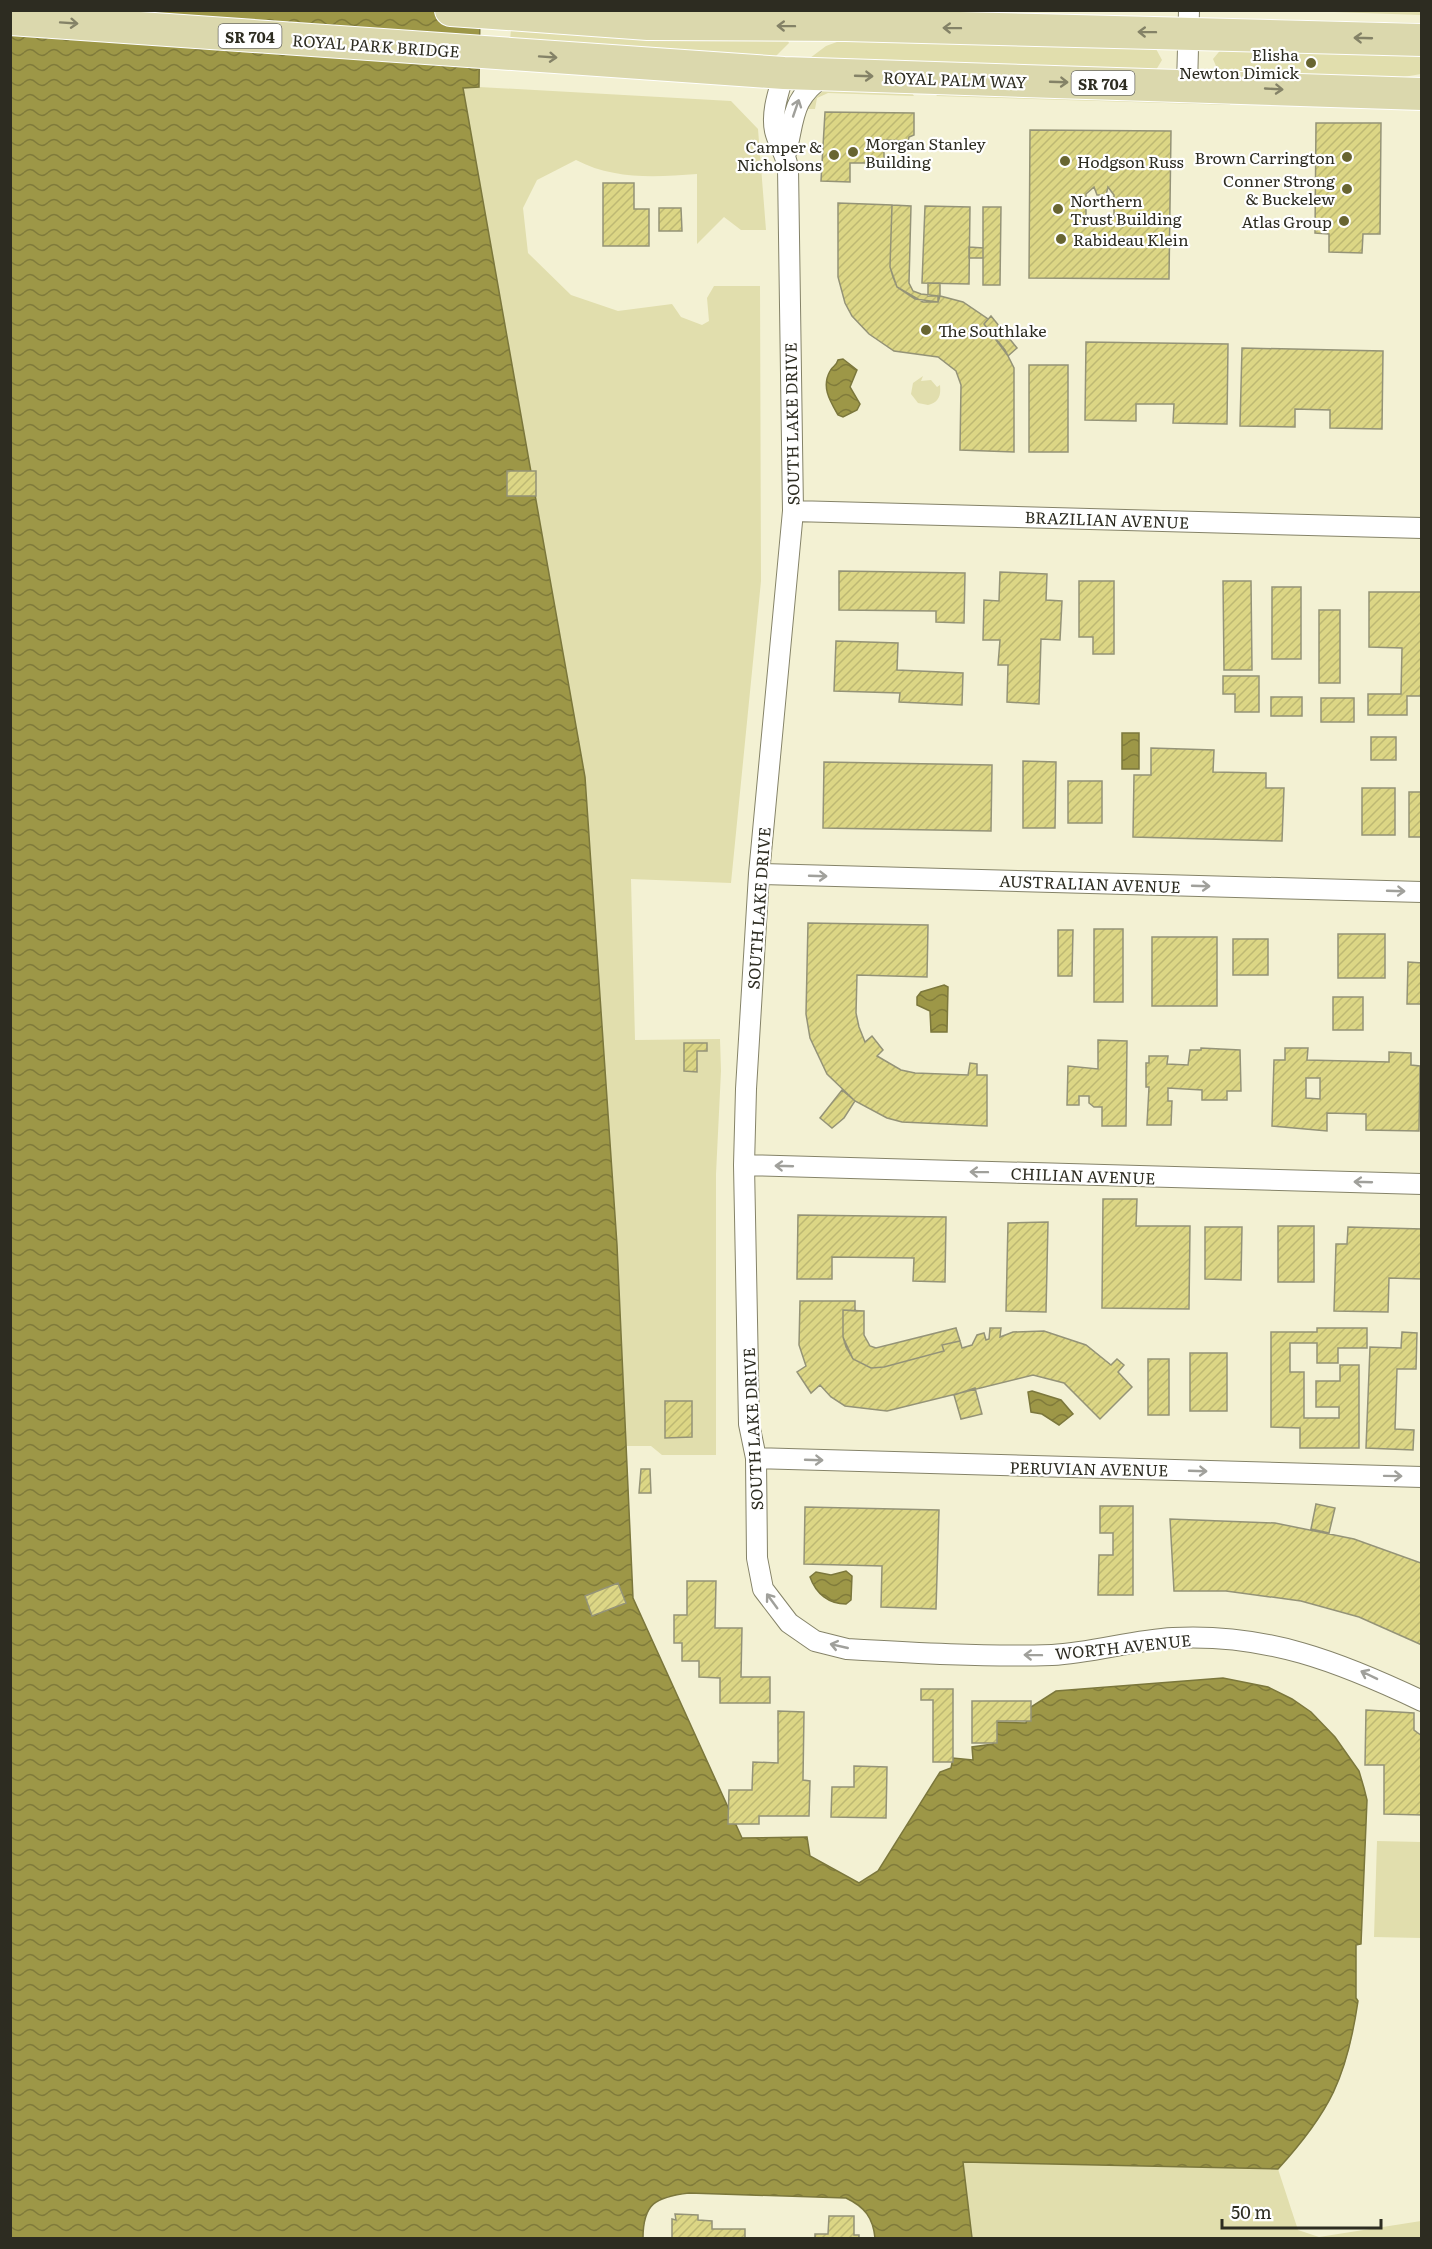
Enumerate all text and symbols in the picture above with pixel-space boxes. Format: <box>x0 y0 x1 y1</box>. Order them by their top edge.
one-way arrow <box>58 18 78 29</box>
one-way arrow <box>777 20 797 32</box>
one-way arrow <box>943 22 963 33</box>
road number: SR 704 <box>218 24 282 48</box>
one-way arrow <box>1138 26 1158 38</box>
street label: ROYAL PARK BRIDGE <box>292 27 460 63</box>
one-way arrow <box>1354 32 1374 44</box>
place label: Elisha Newton Dimick <box>1179 42 1299 84</box>
one-way arrow <box>537 52 557 63</box>
marker: Elisha Newton Dimick <box>1304 56 1318 70</box>
street label: ROYAL PALM WAY <box>883 64 1028 94</box>
one-way arrow <box>853 70 873 81</box>
road number: SR 704 <box>1072 71 1134 95</box>
one-way arrow <box>1048 76 1068 88</box>
one-way arrow <box>1264 83 1284 94</box>
one-way arrow <box>792 99 803 118</box>
place label: Morgan Stanley Building <box>865 131 987 173</box>
place label: Camper & Nicholsons <box>737 134 822 176</box>
marker: Morgan Stanley Building <box>846 145 860 159</box>
place label: Brown Carrington <box>1195 145 1335 169</box>
marker: Camper & Nicholsons <box>827 148 841 162</box>
place label: Hodgson Russ <box>1077 149 1184 173</box>
marker: Brown Carrington <box>1340 150 1354 164</box>
marker: Hodgson Russ <box>1058 154 1072 168</box>
place label: Conner Strong & Buckelew <box>1223 168 1335 210</box>
marker: Conner Strong & Buckelew <box>1340 182 1354 196</box>
place label: Northern Trust Building <box>1070 188 1182 230</box>
marker: Northern Trust Building <box>1051 202 1065 216</box>
place label: Atlas Group <box>1242 209 1332 233</box>
marker: Atlas Group <box>1337 214 1351 228</box>
place label: Rabideau Klein <box>1073 227 1189 251</box>
marker: Rabideau Klein <box>1054 232 1068 246</box>
place label: The Southlake <box>938 318 1047 342</box>
marker: The Southlake <box>919 323 933 337</box>
street label: SOUTH LAKE DRIVE <box>778 342 804 506</box>
street label: BRAZILIAN AVENUE <box>1024 504 1190 534</box>
street label: SOUTH LAKE DRIVE <box>740 826 776 990</box>
street label: AUSTRALIAN AVENUE <box>999 868 1181 898</box>
one-way arrow <box>807 870 827 881</box>
one-way arrow <box>1191 880 1211 892</box>
one-way arrow <box>1386 886 1406 897</box>
street label: CHILIAN AVENUE <box>1010 1160 1156 1190</box>
one-way arrow <box>775 1161 795 1172</box>
one-way arrow <box>970 1166 990 1178</box>
one-way arrow <box>1354 1177 1374 1188</box>
street label: SOUTH LAKE DRIVE <box>736 1347 768 1511</box>
one-way arrow <box>804 1455 824 1466</box>
street label: PERUVIAN AVENUE <box>1009 1455 1169 1481</box>
one-way arrow <box>1188 1465 1208 1477</box>
one-way arrow <box>1383 1471 1403 1482</box>
one-way arrow <box>766 1594 778 1610</box>
street label: WORTH AVENUE <box>1054 1627 1192 1665</box>
one-way arrow <box>830 1640 849 1652</box>
one-way arrow <box>1024 1649 1044 1660</box>
one-way arrow <box>1360 1669 1378 1681</box>
scale bar <box>1222 2192 1381 2230</box>
text: 50 m <box>1231 2198 1272 2225</box>

